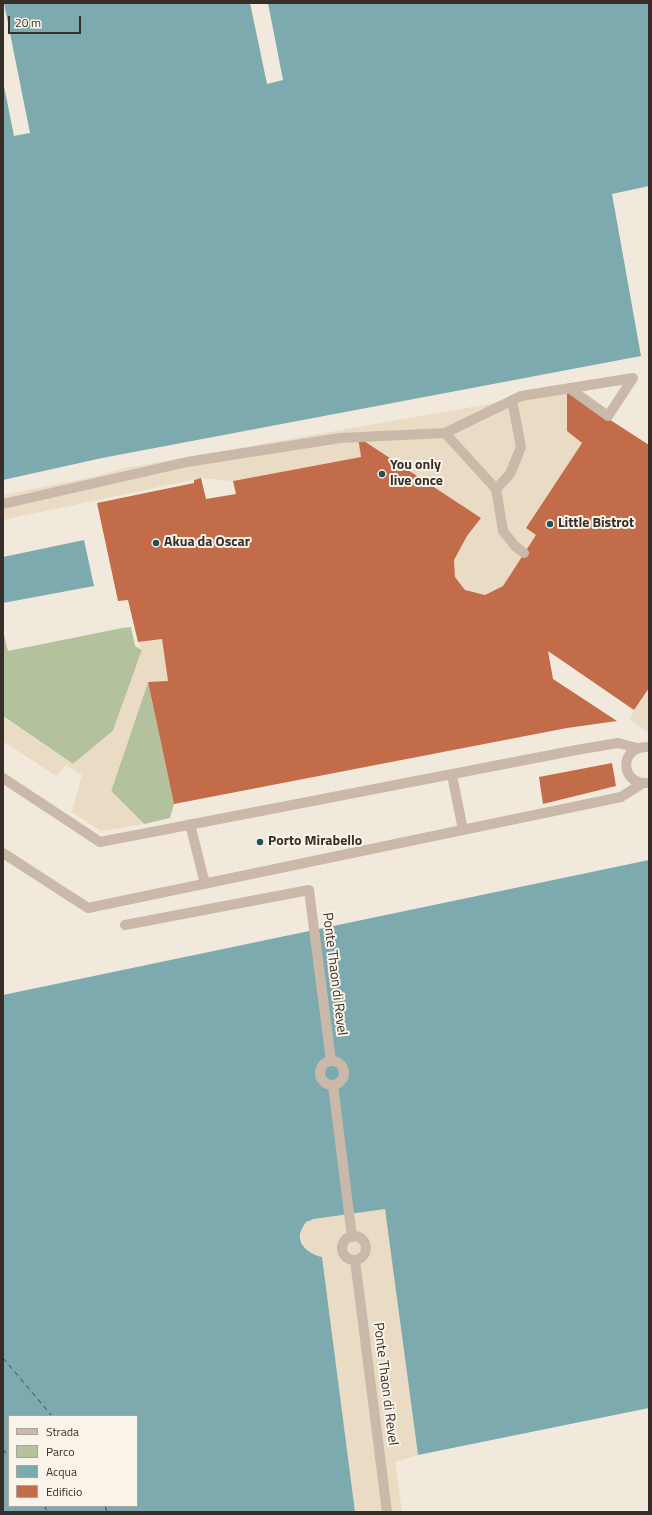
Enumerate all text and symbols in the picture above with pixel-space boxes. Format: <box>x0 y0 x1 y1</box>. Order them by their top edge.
scale bar <box>10 8 83 34</box>
text: 20 m <box>15 13 41 32</box>
place label: You only live once <box>390 458 443 490</box>
marker: You only live once <box>377 469 387 479</box>
place label: Little Bistrot <box>558 516 634 532</box>
marker: Little Bistrot <box>545 519 555 529</box>
place label: Akua da Oscar <box>164 535 250 551</box>
marker: Akua da Oscar <box>151 538 161 548</box>
place label: Porto Mirabello <box>268 834 362 850</box>
marker: Porto Mirabello <box>255 837 265 847</box>
street label: Ponte Thaon di Revel <box>318 911 350 1037</box>
street label: Ponte Thaon di Revel <box>369 1321 401 1447</box>
legend <box>8 1415 138 1507</box>
text: Strada <box>46 1422 79 1441</box>
text: Parco <box>46 1442 75 1461</box>
text: Acqua <box>46 1462 77 1481</box>
text: Edificio <box>46 1482 82 1501</box>

